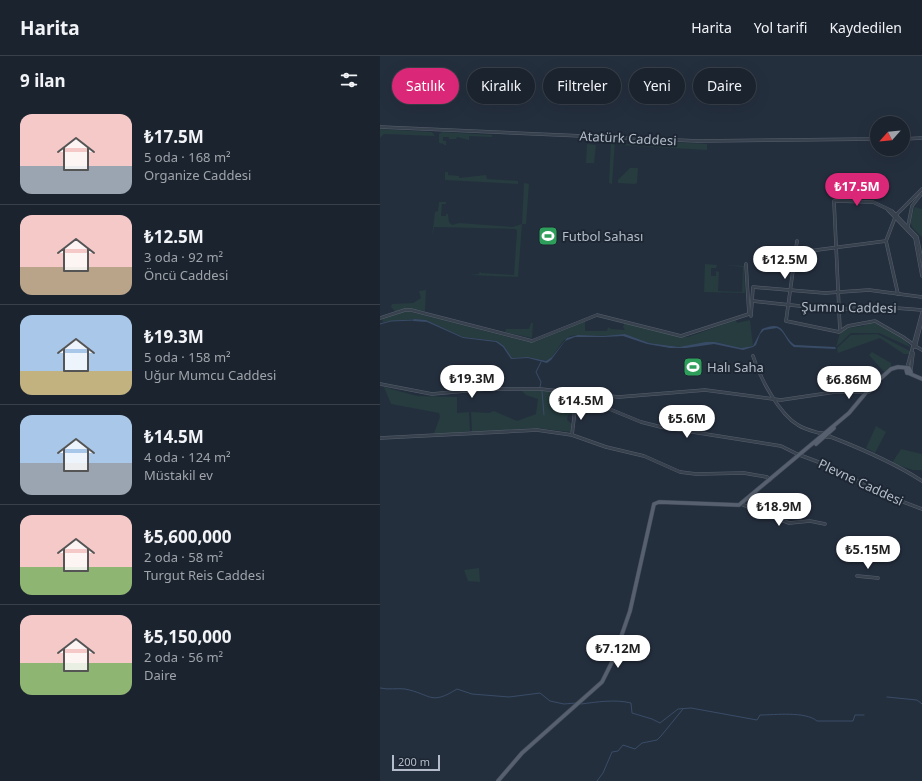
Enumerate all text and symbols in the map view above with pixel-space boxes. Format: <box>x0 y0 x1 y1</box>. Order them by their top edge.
text: Harita <box>20 15 80 41</box>
text: Harita <box>691 18 732 37</box>
text: Yol tarifi <box>754 18 807 37</box>
text: Kaydedilen <box>829 18 902 37</box>
chip: Satılık <box>392 68 459 104</box>
chip: Kiralık <box>467 68 535 104</box>
chip: Filtreler <box>543 68 621 104</box>
chip: Yeni <box>629 68 685 104</box>
chip: Daire <box>693 68 756 104</box>
text: 9 ilan <box>20 69 66 92</box>
icon: filters <box>338 69 360 91</box>
north arrow <box>870 116 910 156</box>
map controls <box>870 116 910 156</box>
text: ₺17.5M <box>144 125 204 148</box>
street label: Atatürk Caddesi <box>579 126 677 150</box>
icon: home <box>52 130 100 178</box>
text: 5 oda · 168 m² <box>144 148 231 166</box>
text: Organize Caddesi <box>144 166 251 184</box>
pin: ₺17.5M <box>824 173 890 207</box>
text: ₺17.5M <box>834 177 880 195</box>
text: ₺12.5M <box>144 225 204 248</box>
sports icon: Futbol Sahası <box>537 225 559 247</box>
place label: Futbol Sahası <box>562 227 643 245</box>
icon: home <box>52 231 100 279</box>
pin: ₺12.5M <box>752 246 818 280</box>
text: 3 oda · 92 m² <box>144 248 223 266</box>
text: ₺12.5M <box>762 250 808 268</box>
text: Öncü Caddesi <box>144 266 228 284</box>
street label: Şumnu Caddesi <box>801 297 897 317</box>
text: ₺19.3M <box>144 325 204 348</box>
icon: home <box>52 331 100 379</box>
text: 5 oda · 158 m² <box>144 348 231 366</box>
sports icon: Halı Saha <box>682 356 704 378</box>
place label: Halı Saha <box>707 358 764 376</box>
pin: ₺19.3M <box>439 365 505 399</box>
text: Uğur Mumcu Caddesi <box>144 366 276 384</box>
pin: ₺6.86M <box>816 366 882 400</box>
text: ₺19.3M <box>449 369 495 387</box>
text: ₺6.86M <box>826 370 872 388</box>
pin: ₺14.5M <box>548 387 614 421</box>
text: ₺14.5M <box>558 391 604 409</box>
pin: ₺5.6M <box>659 405 715 439</box>
text: ₺5.6M <box>668 409 706 427</box>
text: ₺14.5M <box>144 425 204 448</box>
icon: home <box>52 431 100 479</box>
text: 4 oda · 124 m² <box>144 448 231 466</box>
street label: Plevne Caddesi <box>815 454 907 510</box>
text: Müstakil ev <box>144 466 213 484</box>
pin: ₺18.9M <box>746 493 812 527</box>
text: ₺18.9M <box>756 497 802 515</box>
text: ₺5,600,000 <box>144 525 231 548</box>
icon: home <box>52 531 100 579</box>
pin: ₺5.15M <box>835 536 901 570</box>
text: ₺5.15M <box>845 540 891 558</box>
text: 2 oda · 58 m² <box>144 548 223 566</box>
text: Turgut Reis Caddesi <box>144 566 265 584</box>
text: ₺5,150,000 <box>144 625 231 648</box>
icon: home <box>52 631 100 679</box>
pin: ₺7.12M <box>585 635 651 669</box>
text: ₺7.12M <box>595 639 641 657</box>
text: 2 oda · 56 m² <box>144 648 223 666</box>
text: Daire <box>144 666 177 684</box>
scale bar <box>392 753 440 772</box>
text: 200 m <box>398 754 430 769</box>

